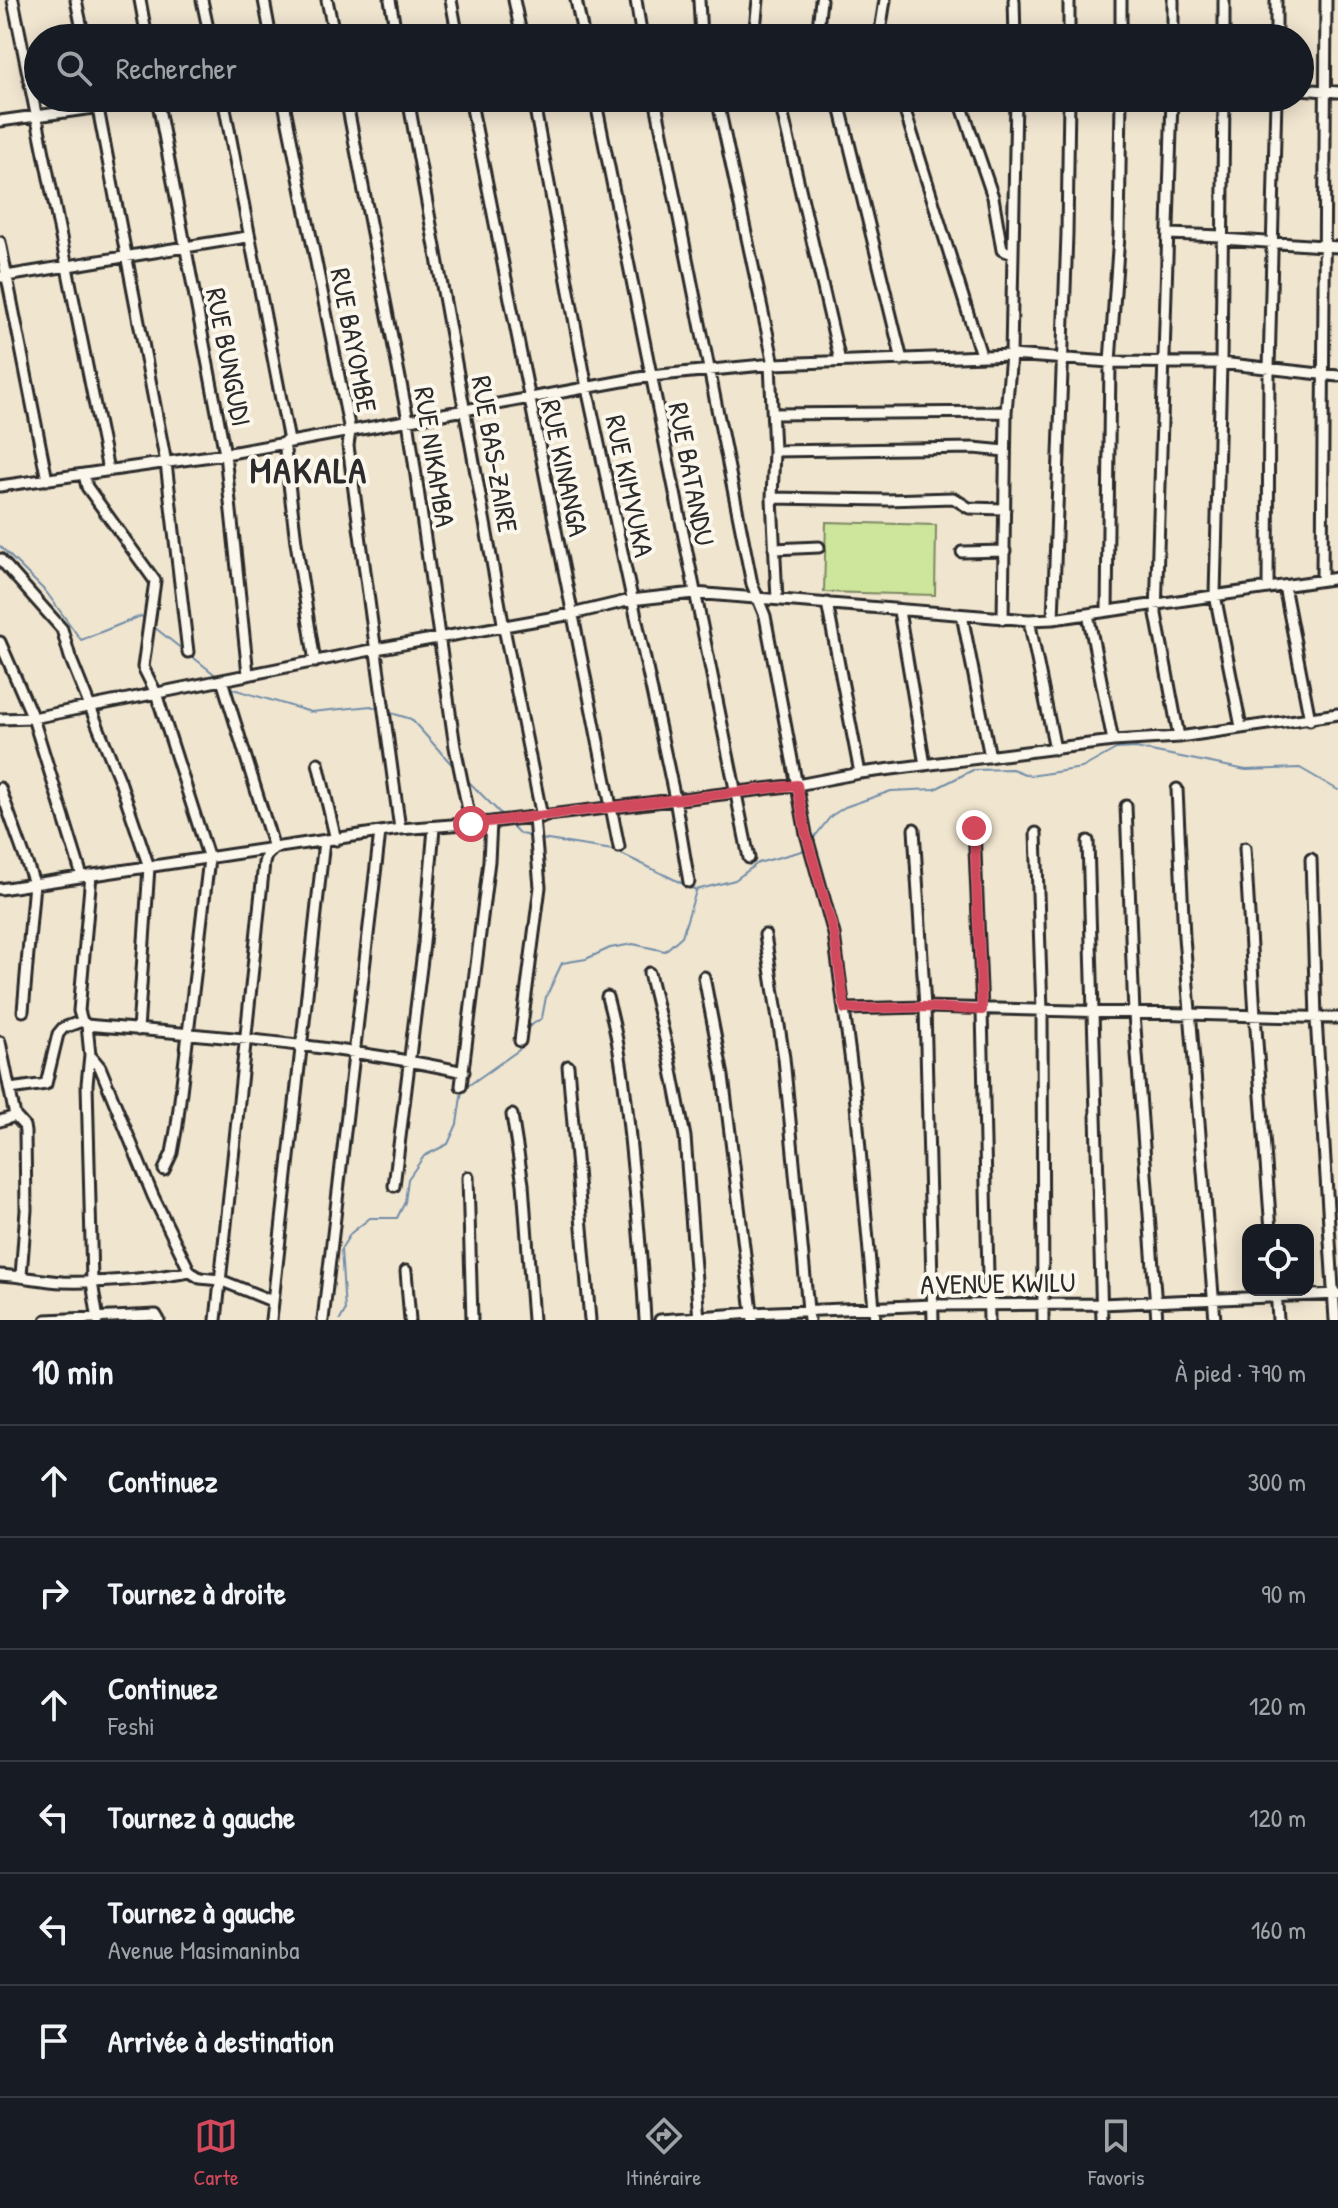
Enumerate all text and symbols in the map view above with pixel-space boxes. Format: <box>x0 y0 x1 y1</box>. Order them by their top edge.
search box <box>24 24 1314 112</box>
icon: search <box>52 46 96 90</box>
text: Rechercher <box>116 48 237 88</box>
street label: RUE BAYOMBE <box>321 265 387 415</box>
street label: RUE BUNGUDI <box>197 285 261 429</box>
street label: RUE BAS-ZAIRE <box>463 373 527 535</box>
street label: RUE NIKAMBA <box>405 384 465 530</box>
street label: RUE KINANGA <box>532 396 598 540</box>
street label: RUE BATANDU <box>660 399 724 549</box>
street label: RUE KIMVUKA <box>596 411 664 561</box>
district label: MAKALA <box>250 445 368 494</box>
route start <box>453 806 489 842</box>
route end <box>956 810 992 846</box>
map controls <box>1242 1224 1314 1296</box>
button: locate <box>1242 1224 1314 1296</box>
street label: AVENUE KWILU <box>920 1263 1076 1303</box>
text: 10 min <box>32 1349 114 1395</box>
text: À pied · 790 m <box>1175 1355 1306 1390</box>
icon: ahead <box>32 1459 76 1503</box>
text: Continuez <box>108 1461 217 1501</box>
text: 300 m <box>1247 1464 1306 1499</box>
icon: right <box>32 1571 76 1615</box>
text: Tournez à droite <box>108 1573 286 1613</box>
text: 90 m <box>1261 1576 1306 1611</box>
text: Continuez <box>108 1668 217 1708</box>
icon: ahead <box>32 1683 76 1727</box>
text: 120 m <box>1249 1688 1306 1723</box>
text: Feshi <box>108 1708 155 1743</box>
icon: left <box>32 1795 76 1839</box>
text: Tournez à gauche <box>108 1797 295 1837</box>
text: 120 m <box>1249 1800 1306 1835</box>
text: Tournez à gauche <box>108 1892 295 1932</box>
icon: left <box>32 1907 76 1951</box>
text: 160 m <box>1251 1912 1306 1947</box>
text: Avenue Masimaninba <box>108 1932 300 1967</box>
icon: arrive <box>32 2019 76 2063</box>
text: Arrivée à destination <box>108 2021 334 2061</box>
tab: Carte <box>193 2114 239 2192</box>
tab: Itinéraire <box>626 2114 701 2192</box>
tab: Favoris <box>1088 2114 1145 2192</box>

